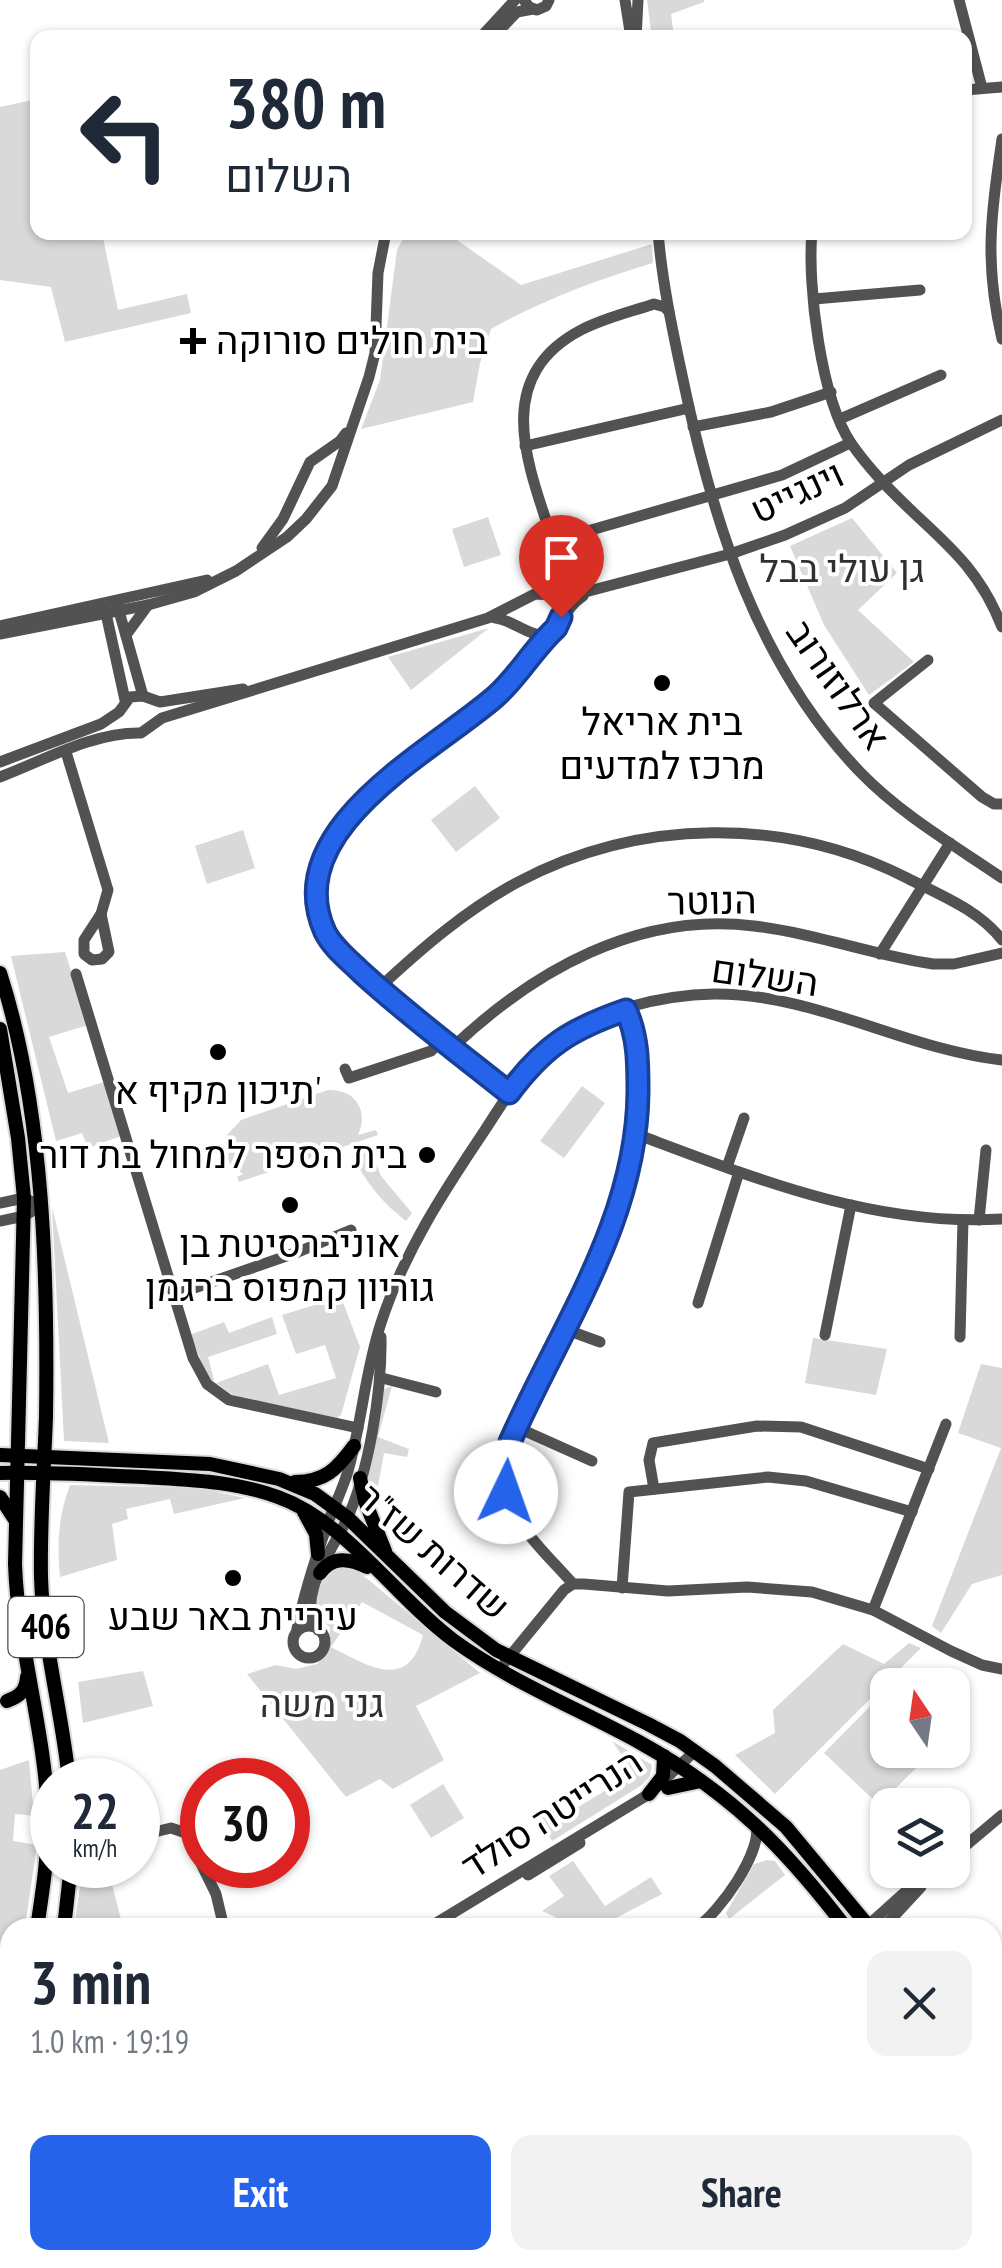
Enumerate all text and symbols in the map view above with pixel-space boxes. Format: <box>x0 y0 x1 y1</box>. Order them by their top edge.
text: 380 m <box>225 57 386 147</box>
icon: left <box>60 70 190 200</box>
text: השלום <box>225 146 352 204</box>
place label: בית חולים סורוקה <box>216 315 488 364</box>
marker: בית חולים סורוקה <box>180 328 206 354</box>
street label: וינגייט <box>742 448 851 533</box>
pin <box>519 515 604 618</box>
icon: arrive <box>534 530 589 585</box>
park label: גן עולי בבל <box>759 543 925 592</box>
street label: ארלוזורוב <box>777 609 902 759</box>
marker: בית אריאל מרכז למדעים <box>651 672 673 694</box>
place label: בית אריאל מרכז למדעים <box>559 696 765 789</box>
street label: הנוטר <box>667 874 757 925</box>
street label: השלום <box>709 943 822 1006</box>
marker: תיכון מקיף א' <box>207 1041 229 1063</box>
place label: תיכון מקיף א' <box>115 1065 321 1114</box>
place label: בית הספר למחול בת דור <box>40 1129 407 1178</box>
marker: בית הספר למחול בת דור <box>416 1144 438 1166</box>
marker: אוניברסיטת בן גוריון קמפוס ברגמן <box>279 1194 301 1216</box>
place label: אוניברסיטת בן גוריון קמפוס ברגמן <box>145 1218 435 1311</box>
position arrow <box>454 1440 558 1544</box>
street label: שדרות שז"ר <box>349 1472 521 1630</box>
marker: עיריית באר שבע <box>222 1567 244 1589</box>
place label: עיריית באר שבע <box>108 1591 358 1640</box>
road number: 406 <box>8 1597 84 1657</box>
north arrow <box>870 1668 970 1768</box>
map controls <box>870 1668 970 1888</box>
park label: גני משה <box>260 1678 384 1727</box>
street label: הנרייטה סולד <box>451 1736 651 1889</box>
speed limit sign: 30 <box>180 1758 310 1888</box>
text: 22 <box>71 1778 119 1843</box>
button: layers <box>870 1788 970 1888</box>
text: km/h <box>73 1832 117 1864</box>
text: 3 min <box>30 1943 151 2021</box>
button: close <box>867 1951 972 2056</box>
text: 1.0 km · 19:19 <box>30 2020 189 2062</box>
button: Exit <box>30 2135 491 2250</box>
button: Share <box>511 2135 972 2250</box>

